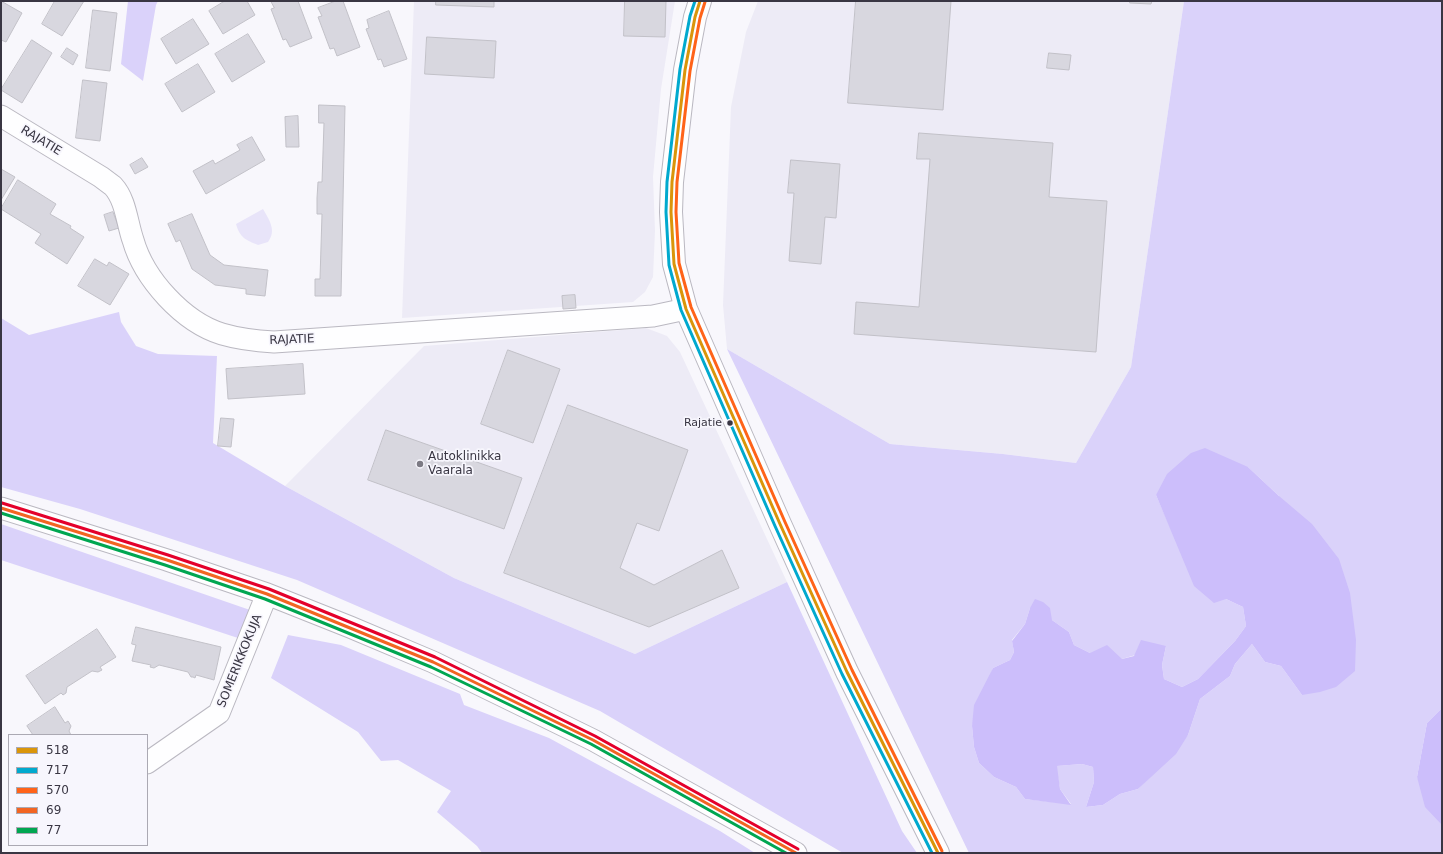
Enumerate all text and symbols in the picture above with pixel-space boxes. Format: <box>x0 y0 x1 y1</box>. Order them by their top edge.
street label: RAJATIE <box>18 123 64 159</box>
street label: RAJATIE <box>269 332 315 348</box>
place label: Rajatie <box>684 416 722 430</box>
marker: Rajatie <box>725 418 735 428</box>
place label: Autoklinikka Vaarala <box>428 450 501 478</box>
marker: Autoklinikka Vaarala <box>415 459 425 469</box>
street label: SOMERIKKOKUJA <box>215 612 265 710</box>
legend <box>8 734 148 846</box>
text: 518 <box>46 743 69 757</box>
text: 717 <box>46 763 69 777</box>
text: 570 <box>46 783 69 797</box>
text: 69 <box>46 803 61 817</box>
text: 77 <box>46 823 61 837</box>

